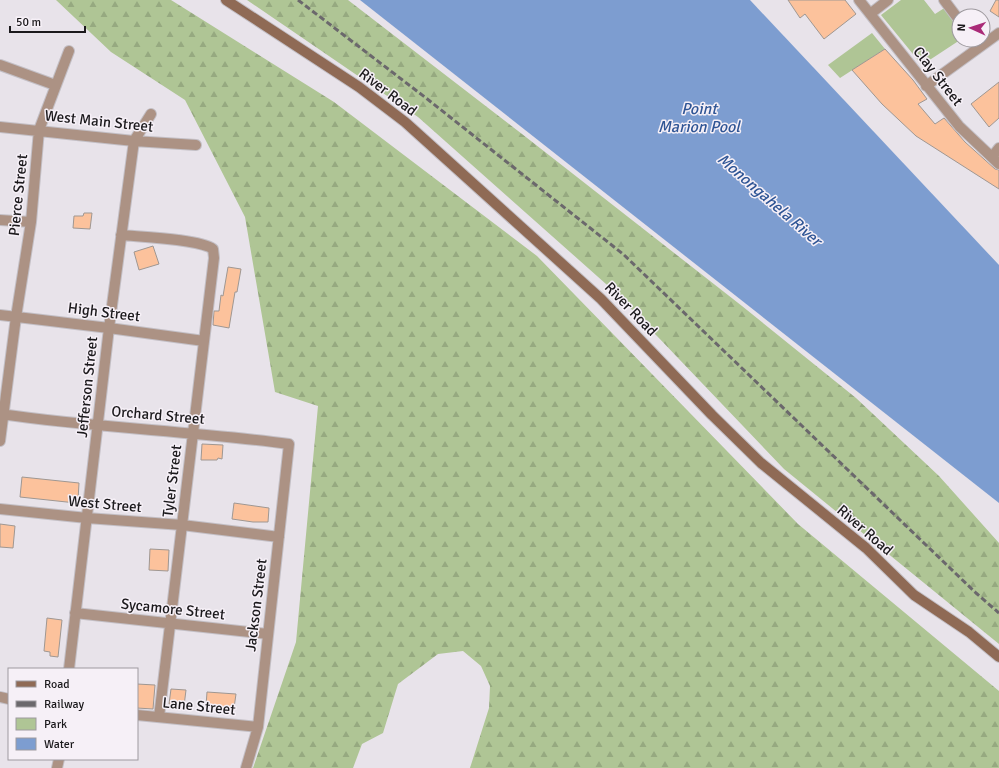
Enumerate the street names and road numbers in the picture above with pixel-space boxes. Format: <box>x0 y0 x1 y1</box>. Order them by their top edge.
street label: Clay Street <box>909 43 967 109</box>
street label: River Road <box>355 64 421 120</box>
street label: West Main Street <box>44 106 154 136</box>
street label: Pierce Street <box>5 153 31 237</box>
street label: River Road <box>601 278 661 340</box>
street label: High Street <box>67 299 141 325</box>
street label: Jefferson Street <box>73 336 101 438</box>
street label: Orchard Street <box>111 402 205 428</box>
street label: Tyler Street <box>159 444 185 518</box>
street label: West Street <box>67 492 143 516</box>
street label: River Road <box>833 501 897 559</box>
street label: Jackson Street <box>241 558 271 652</box>
street label: Sycamore Street <box>120 595 226 623</box>
street label: Lane Street <box>162 693 236 719</box>

